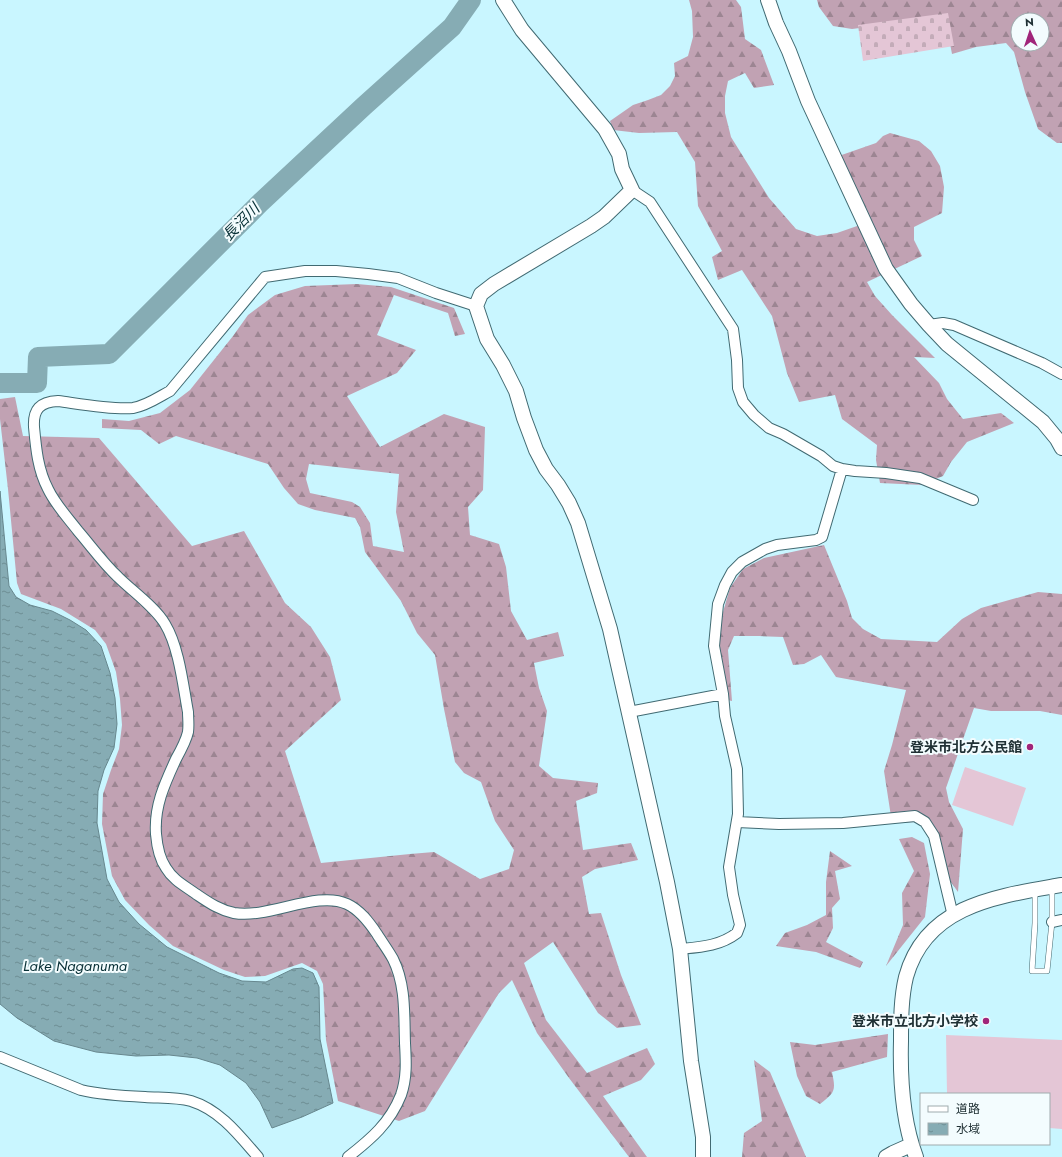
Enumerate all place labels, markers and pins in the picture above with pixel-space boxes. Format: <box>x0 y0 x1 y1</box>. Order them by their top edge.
place label: 登米市北方公民館 <box>910 737 1022 757</box>
marker: 登米市北方公民館 <box>1025 742 1035 752</box>
place label: 登米市立北方小学校 <box>852 1011 978 1031</box>
marker: 登米市立北方小学校 <box>981 1016 991 1026</box>

